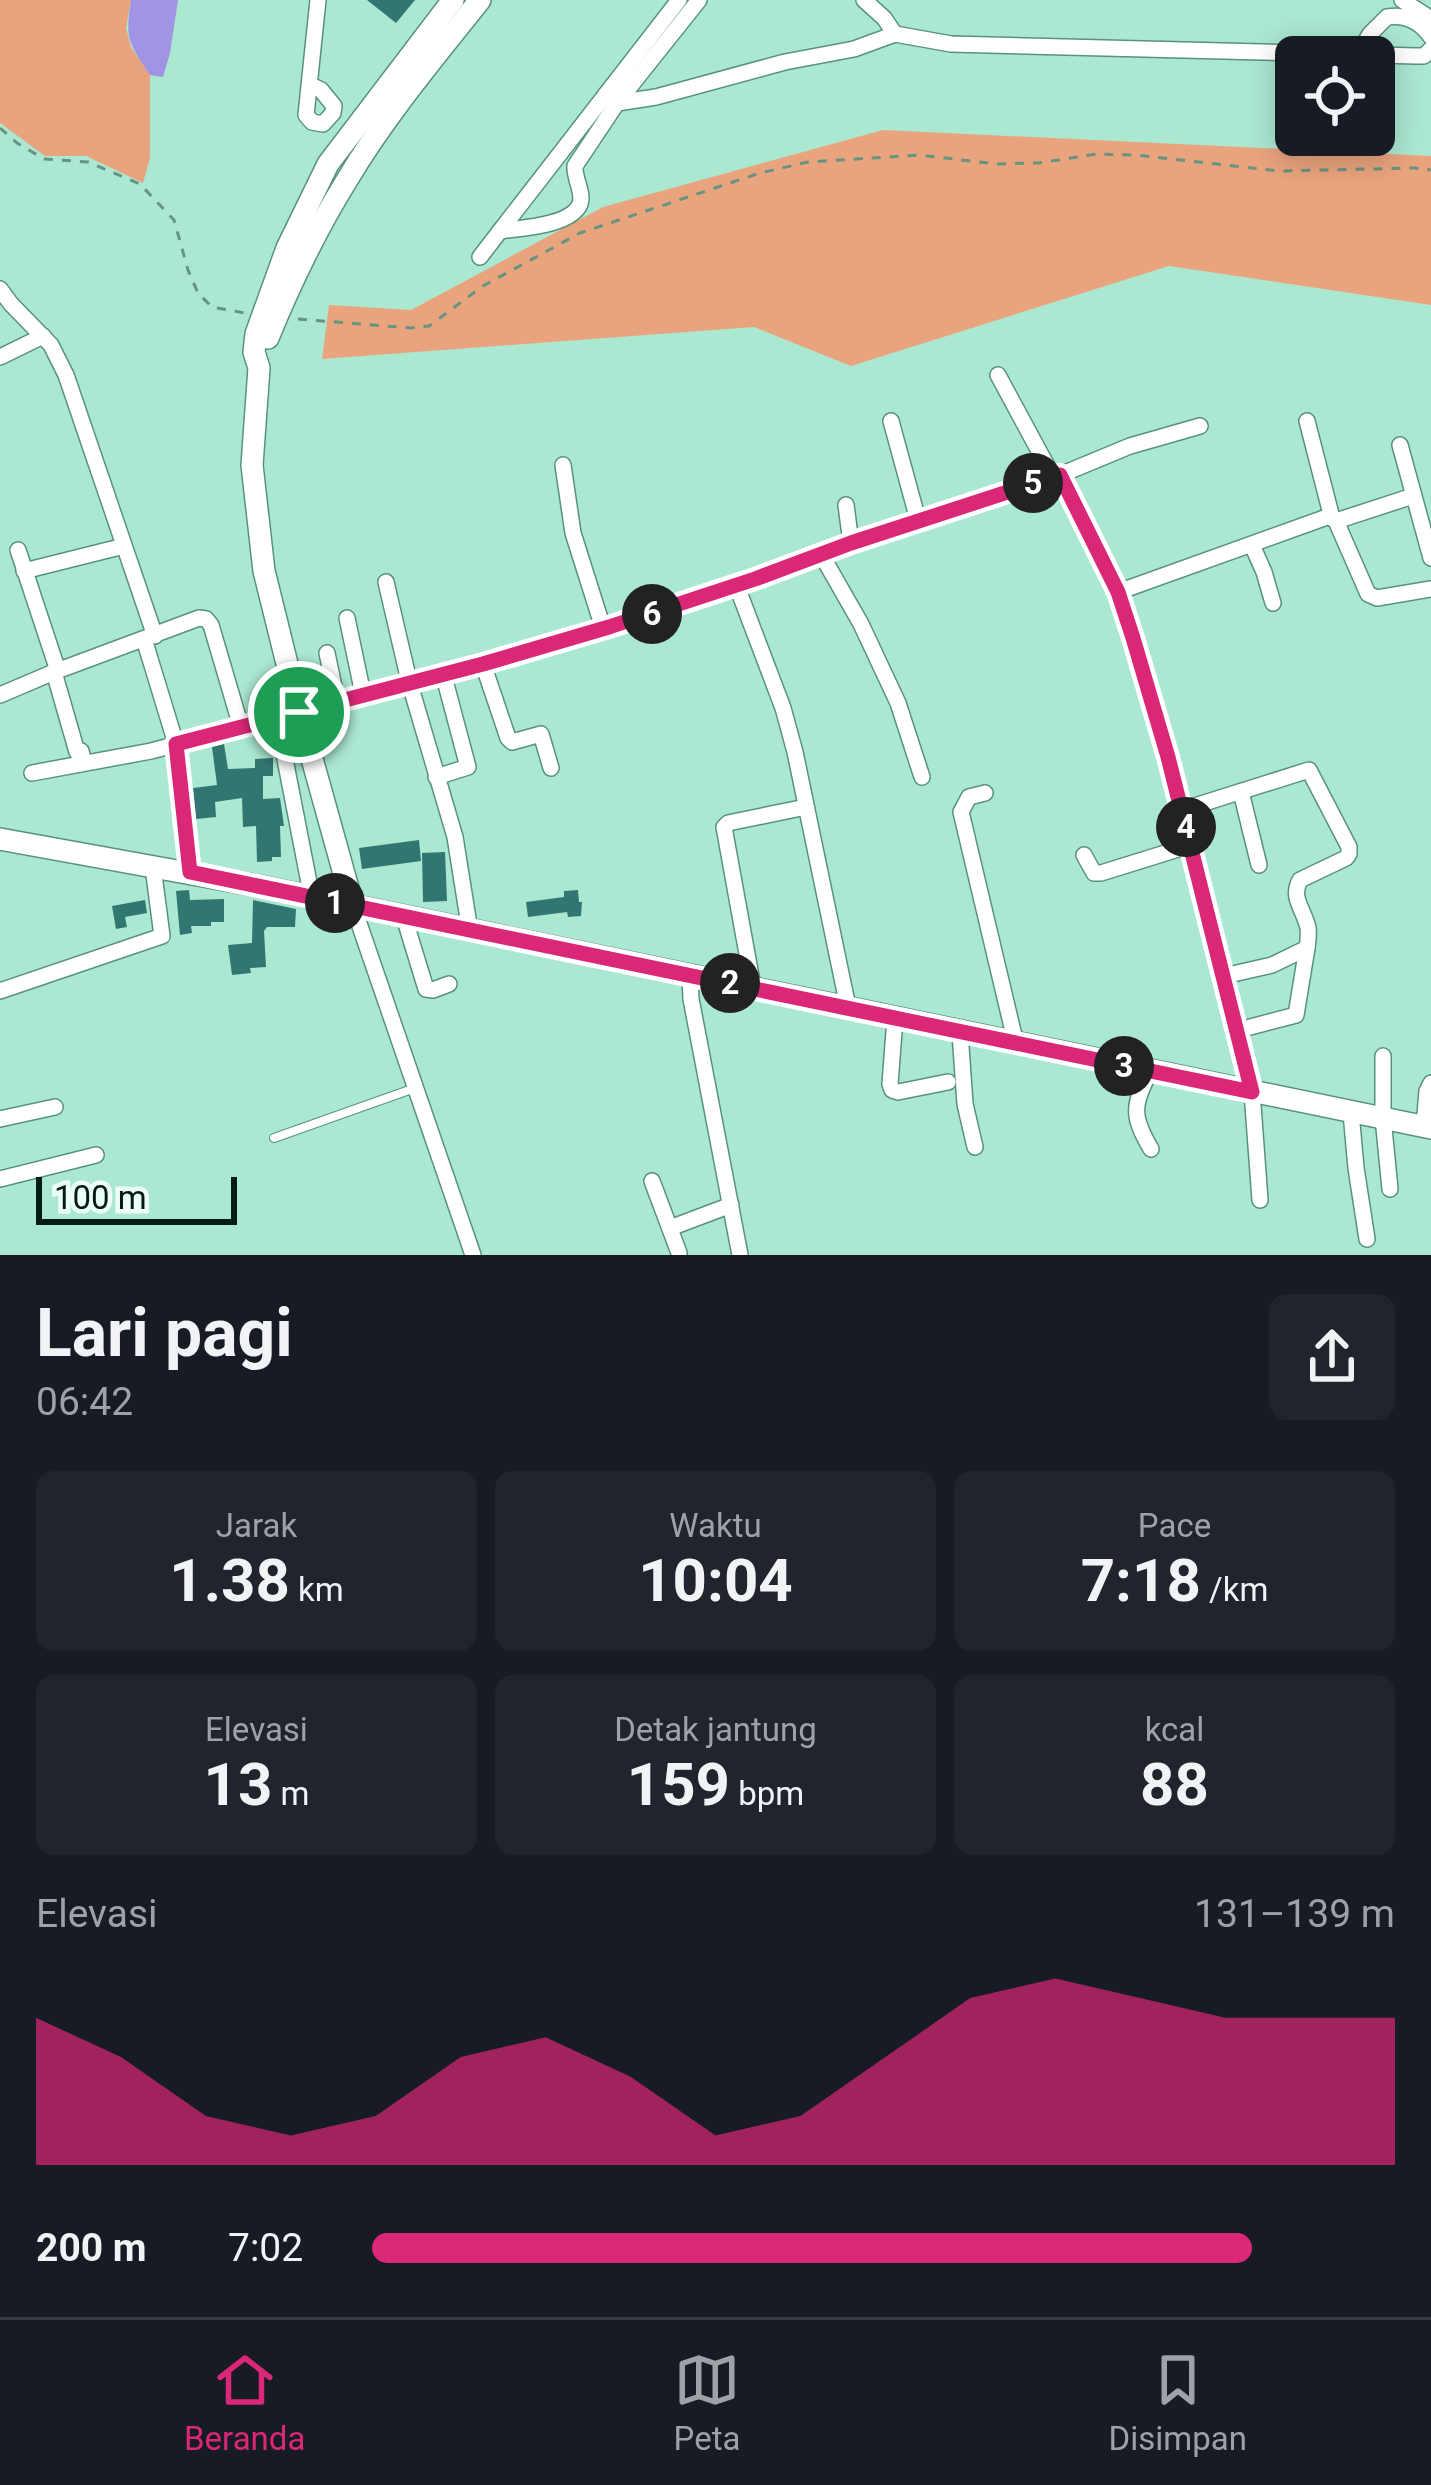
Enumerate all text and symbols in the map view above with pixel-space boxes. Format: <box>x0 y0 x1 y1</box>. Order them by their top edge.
map controls <box>1275 36 1395 156</box>
button: locate <box>1275 36 1395 156</box>
pin: 5 <box>1003 453 1063 513</box>
text: 5 <box>1024 463 1042 502</box>
pin: 6 <box>622 584 682 644</box>
text: 6 <box>643 594 661 633</box>
pin <box>248 661 350 763</box>
icon: arrive <box>266 679 332 745</box>
pin: 4 <box>1156 797 1216 857</box>
text: 4 <box>1177 807 1195 846</box>
pin: 1 <box>305 873 365 933</box>
text: 1 <box>326 883 344 922</box>
pin: 2 <box>700 953 760 1013</box>
text: 2 <box>721 963 739 1002</box>
pin: 3 <box>1094 1036 1154 1096</box>
text: 3 <box>1115 1046 1133 1085</box>
scale bar <box>36 1171 237 1224</box>
text: 100 m <box>54 1178 147 1217</box>
button: share <box>1269 1294 1395 1420</box>
text: Lari pagi <box>36 1295 293 1372</box>
text: 06:42 <box>36 1379 133 1425</box>
text: Jarak <box>216 1506 297 1545</box>
text: Waktu <box>669 1506 762 1545</box>
text: Pace <box>1138 1506 1211 1545</box>
text: 1.38 <box>169 1545 290 1616</box>
text: 10:04 <box>638 1545 793 1616</box>
text: 7:18 <box>1081 1545 1201 1616</box>
text: km <box>290 1570 344 1609</box>
text: /km <box>1201 1570 1268 1609</box>
text: Elevasi <box>205 1710 308 1749</box>
text: Detak jantung <box>614 1710 817 1749</box>
text: kcal <box>1145 1710 1204 1749</box>
text: 13 <box>204 1749 272 1820</box>
text: 159 <box>627 1749 730 1820</box>
text: 88 <box>1140 1749 1209 1820</box>
text: m <box>272 1774 309 1813</box>
text: bpm <box>730 1774 804 1813</box>
text: Elevasi <box>36 1891 158 1937</box>
text: 131–139 m <box>1194 1891 1395 1937</box>
text: 200 m <box>36 2225 147 2271</box>
text: 7:02 <box>228 2225 303 2271</box>
tab: Beranda <box>184 2347 305 2458</box>
tab: Peta <box>674 2347 740 2458</box>
tab: Disimpan <box>1109 2347 1247 2458</box>

